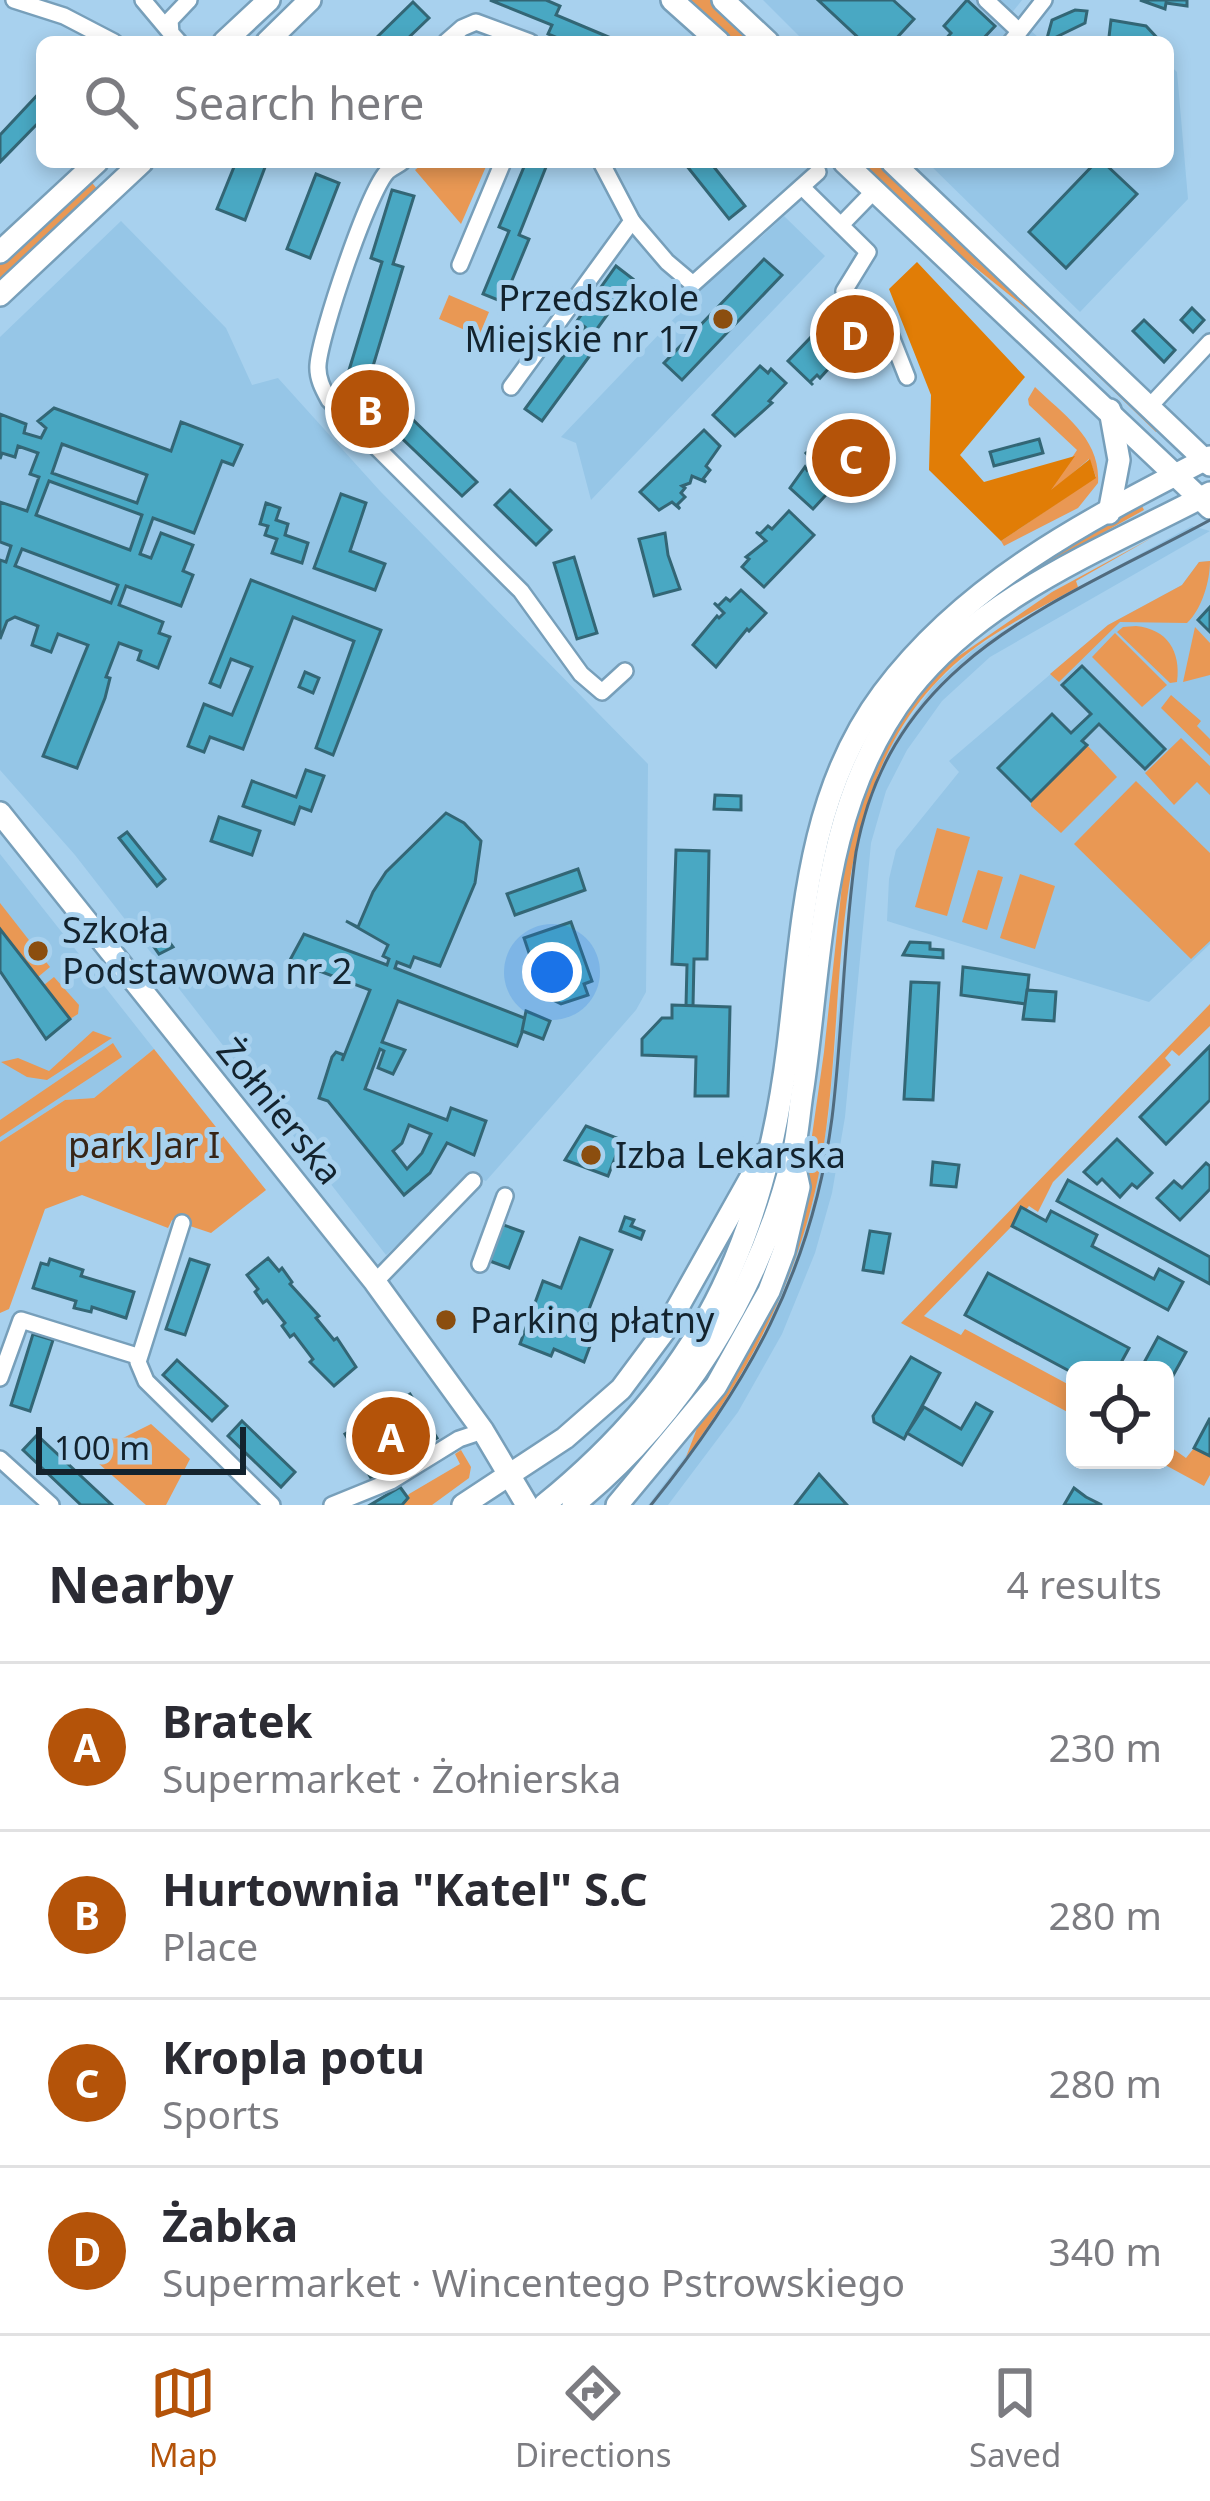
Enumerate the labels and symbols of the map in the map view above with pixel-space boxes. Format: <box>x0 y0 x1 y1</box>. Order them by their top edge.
place label: Przedszkole Miejskie nr 17 <box>464 273 699 363</box>
pin: D <box>816 289 894 379</box>
marker: Przedszkole Miejskie nr 17 <box>710 306 736 332</box>
pin: B <box>331 364 409 454</box>
pin: C <box>812 413 890 503</box>
place label: Szkoła Podstawowa nr 2 <box>62 905 352 995</box>
marker: Szkoła Podstawowa nr 2 <box>25 938 51 964</box>
your location <box>522 942 582 1002</box>
street label: Żołnierska <box>206 1027 355 1194</box>
park label: park Jar I <box>68 1120 220 1169</box>
place label: Izba Lekarska <box>615 1130 846 1179</box>
marker: Izba Lekarska <box>578 1142 604 1168</box>
place label: Parking płatny <box>470 1295 715 1344</box>
marker: Parking płatny <box>433 1307 459 1333</box>
pin: A <box>352 1391 430 1481</box>
scale bar <box>36 1421 246 1474</box>

